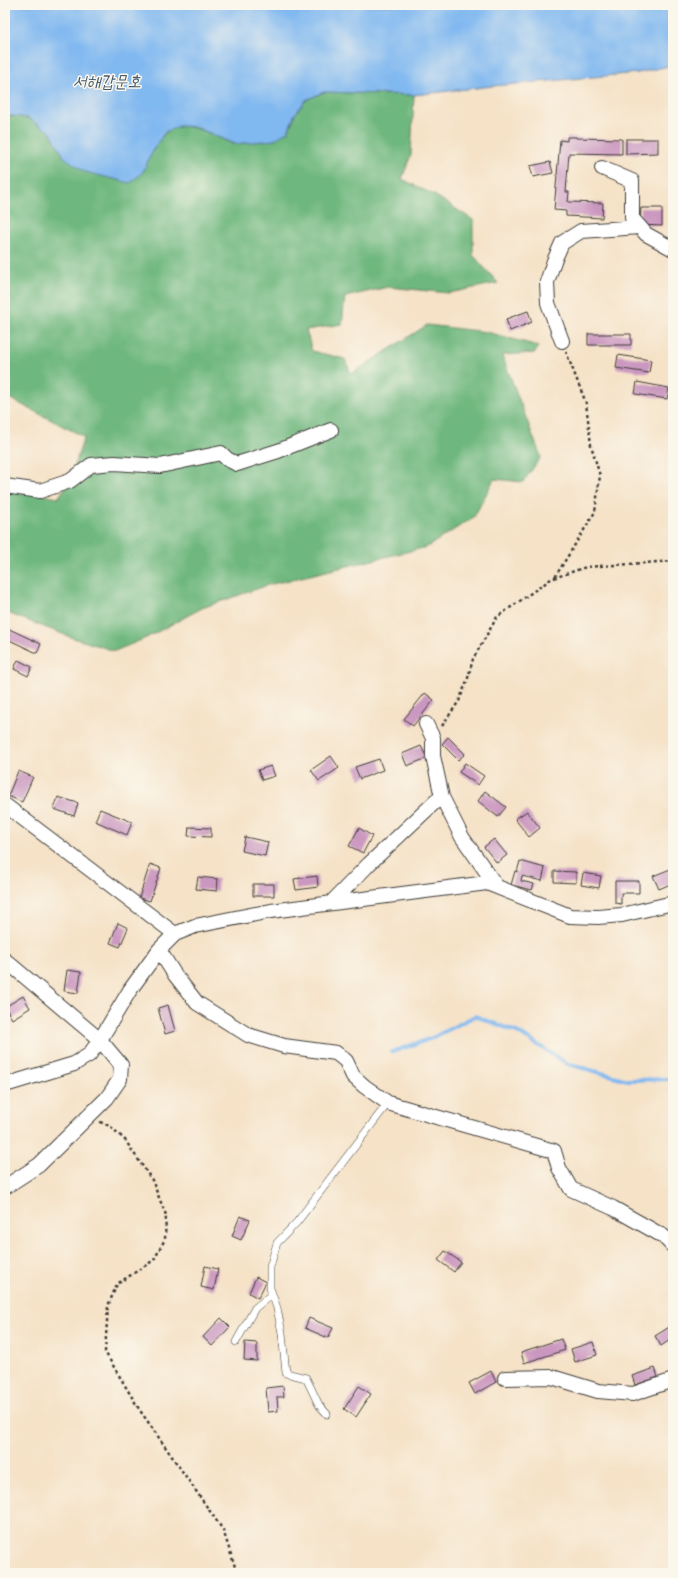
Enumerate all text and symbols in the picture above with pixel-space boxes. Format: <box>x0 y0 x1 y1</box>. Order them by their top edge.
water label: 서해갑문호 <box>73 71 142 92</box>

